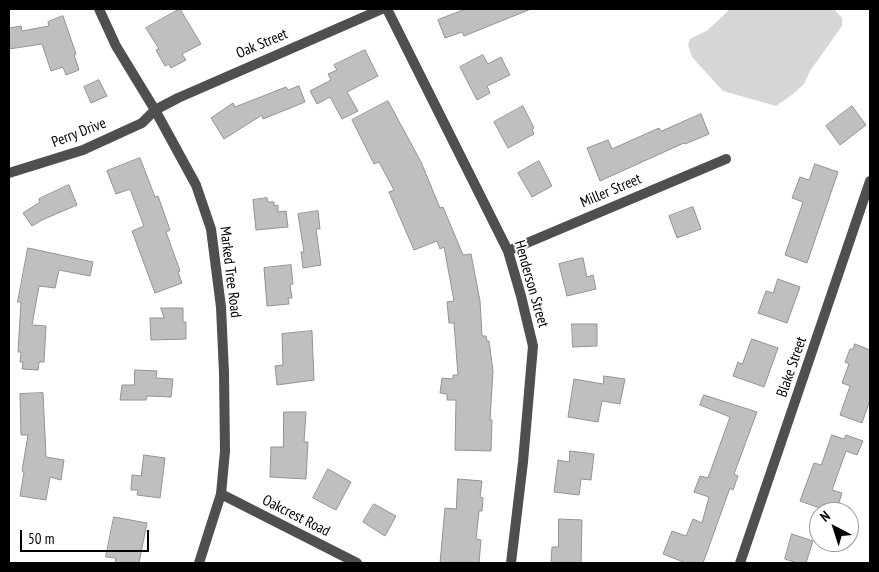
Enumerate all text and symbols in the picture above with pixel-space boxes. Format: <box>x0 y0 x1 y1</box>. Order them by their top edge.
street label: Oak Street <box>233 25 291 63</box>
street label: Perry Drive <box>49 114 109 152</box>
street label: Miller Street <box>578 170 644 212</box>
street label: Marked Tree Road <box>215 225 245 319</box>
street label: Henderson Street <box>510 238 552 330</box>
street label: Blake Street <box>773 334 811 400</box>
street label: Oakcrest Road <box>259 491 333 541</box>
north arrow <box>809 502 859 552</box>
text: N <box>816 507 834 526</box>
scale bar <box>22 520 151 552</box>
text: 50 m <box>28 529 54 548</box>

